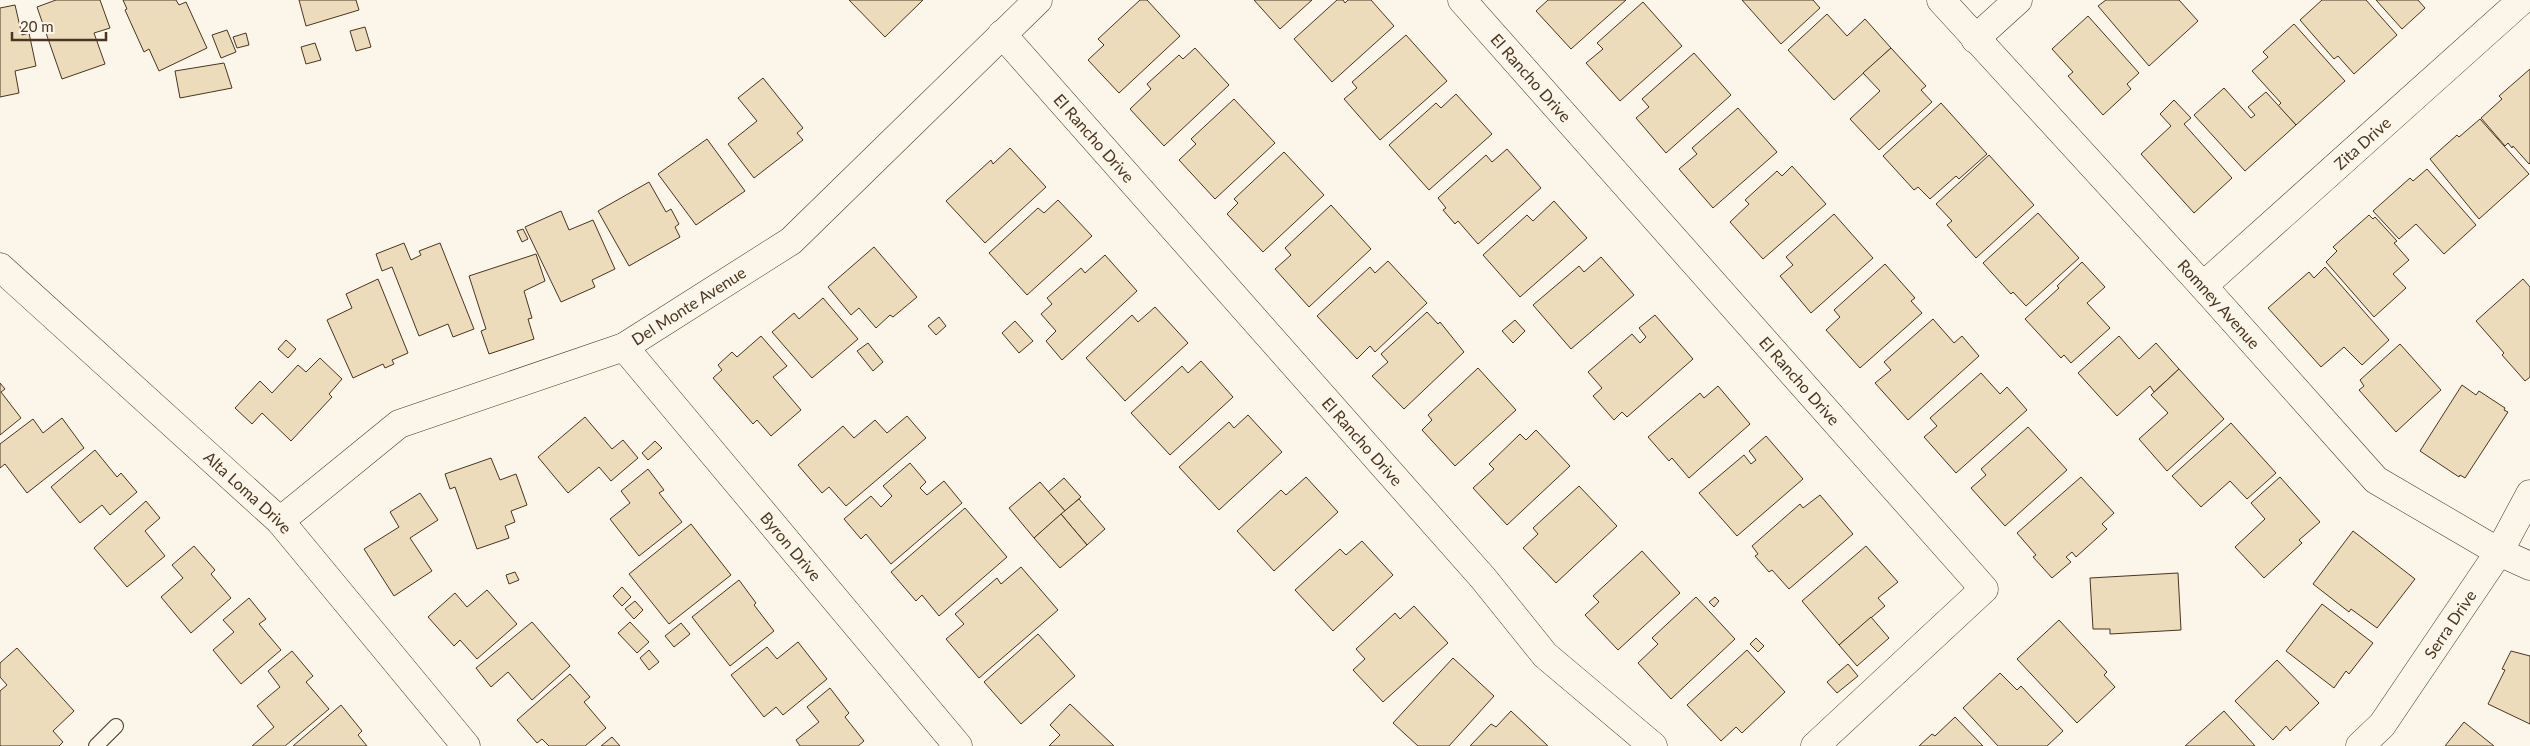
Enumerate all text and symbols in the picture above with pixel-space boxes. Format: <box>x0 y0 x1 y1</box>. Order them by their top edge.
scale bar <box>12 10 106 42</box>
text: 20 m <box>20 17 54 35</box>
street label: El Rancho Drive <box>1487 29 1576 126</box>
street label: El Rancho Drive <box>1050 90 1139 186</box>
street label: Zita Drive <box>2330 113 2394 173</box>
street label: Romney Avenue <box>2174 255 2264 352</box>
street label: Del Monte Avenue <box>628 262 749 349</box>
street label: El Rancho Drive <box>1756 332 1844 429</box>
street label: El Rancho Drive <box>1319 393 1407 489</box>
street label: Alta Loma Drive <box>200 447 296 537</box>
street label: Byron Drive <box>757 508 826 584</box>
street label: Serra Drive <box>2420 586 2480 662</box>

